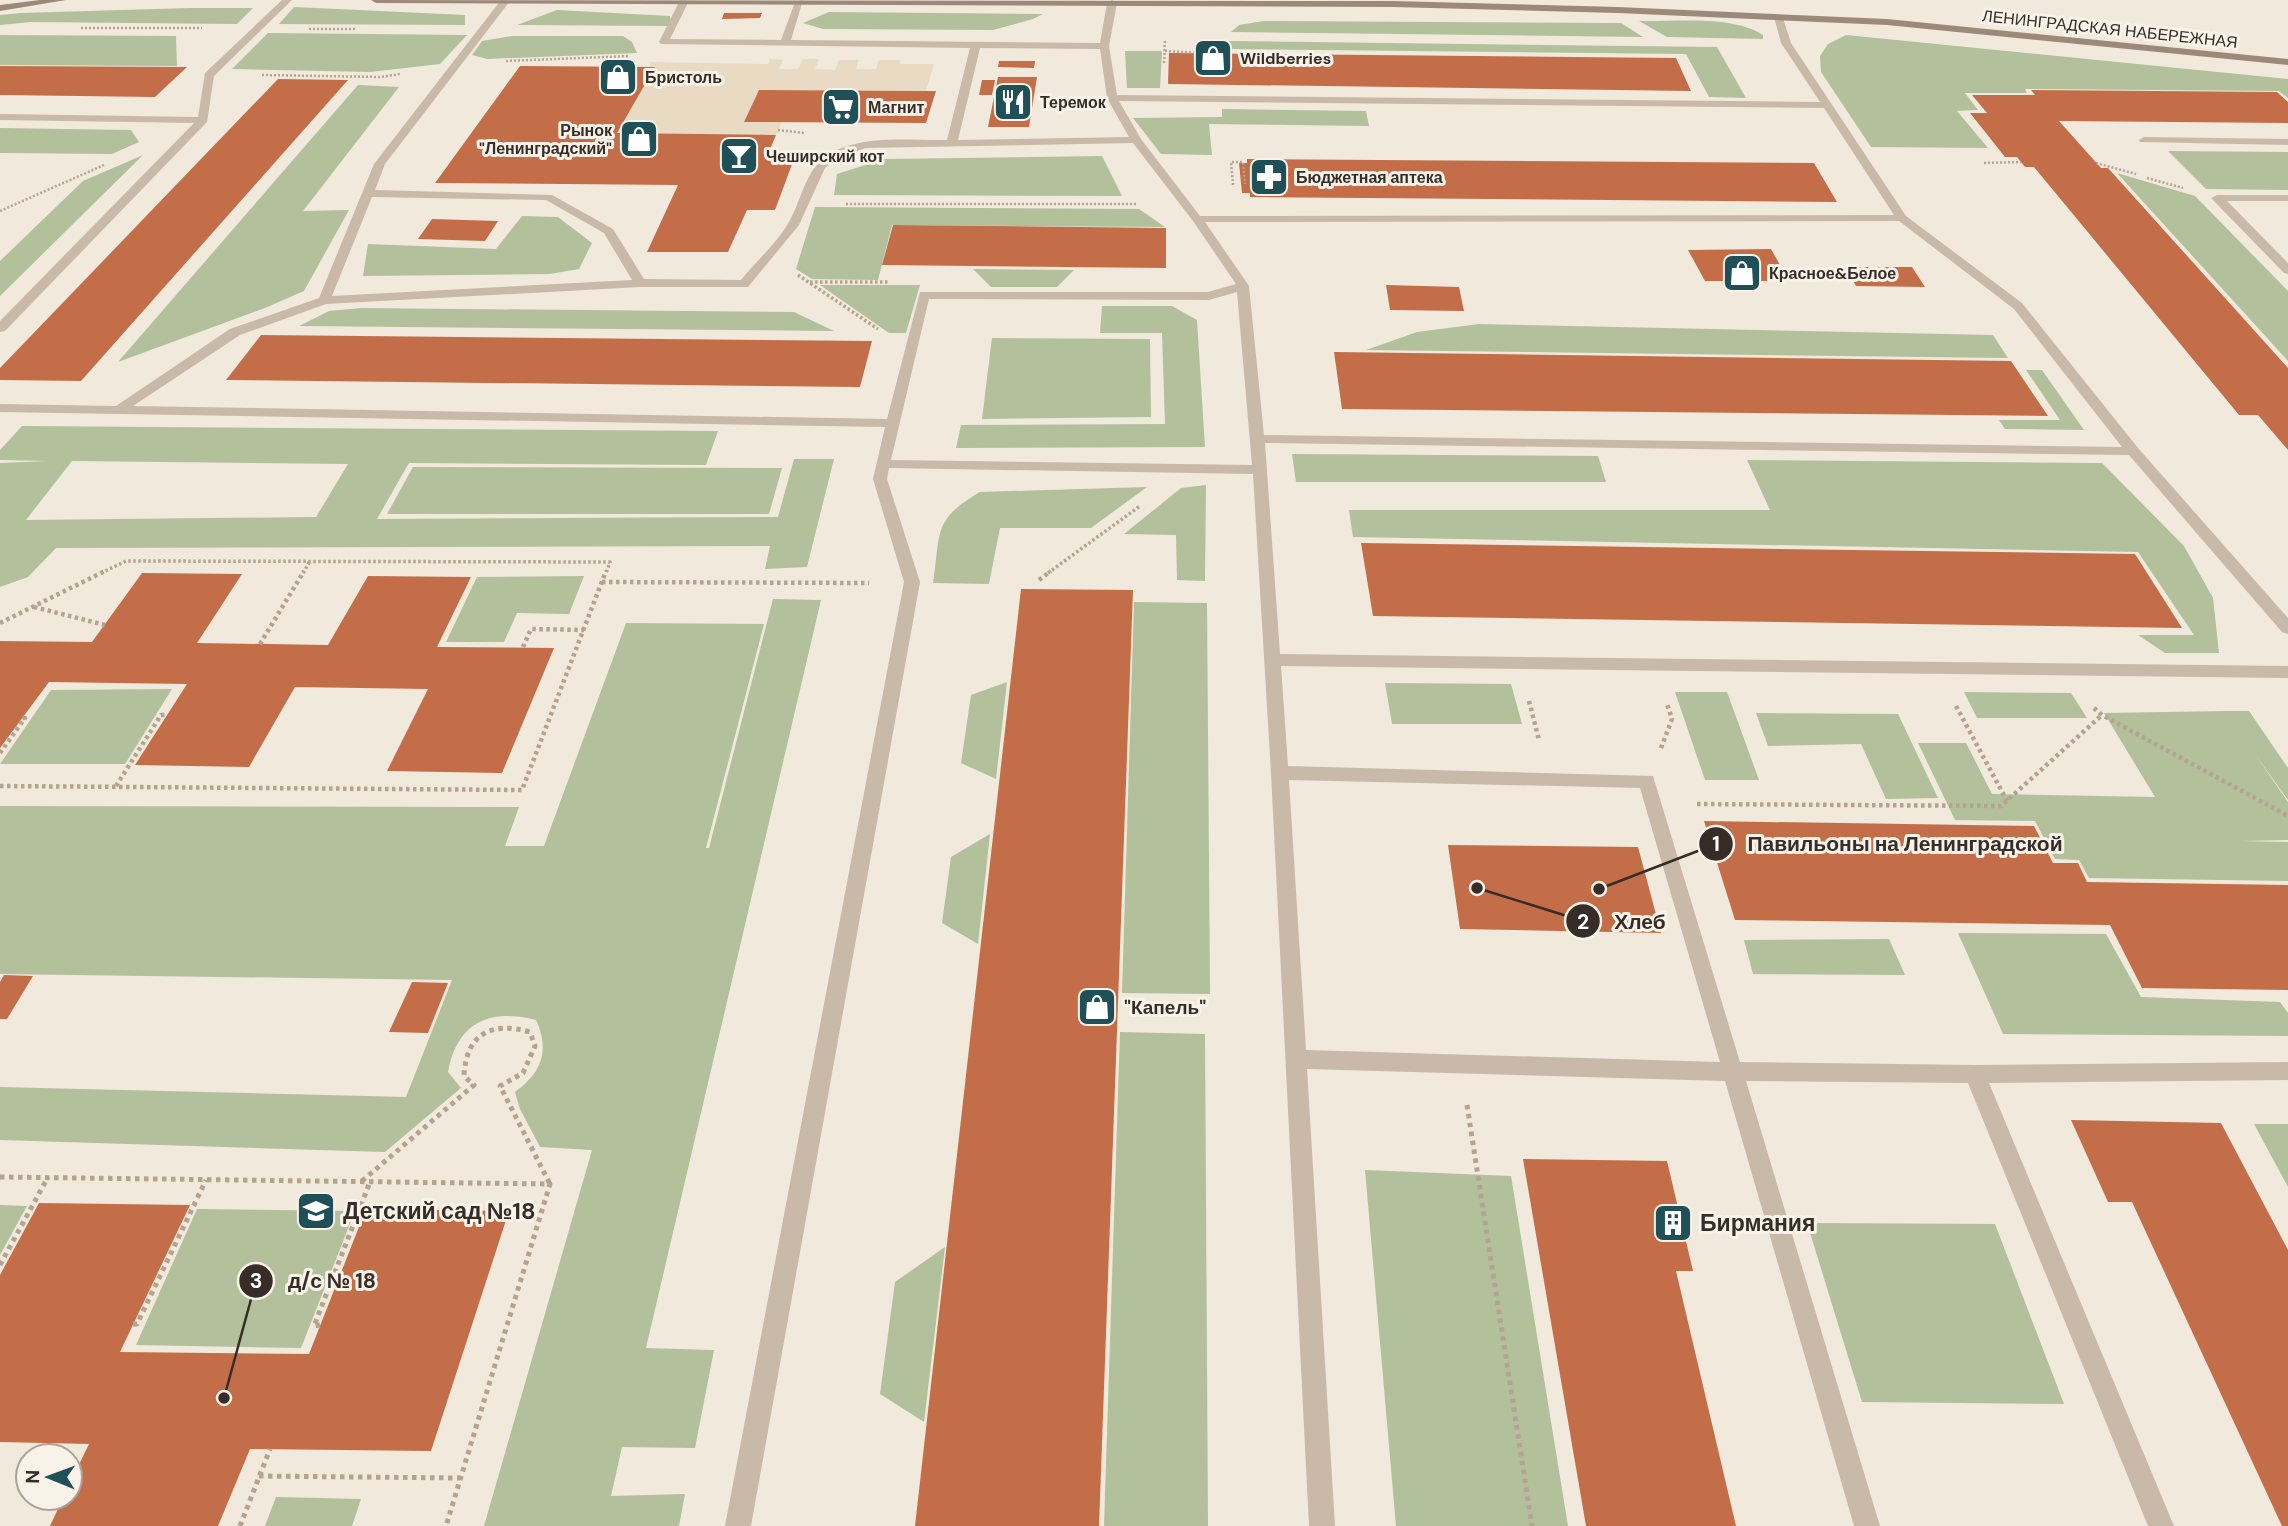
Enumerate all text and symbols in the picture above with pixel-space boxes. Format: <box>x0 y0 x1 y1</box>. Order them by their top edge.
street label: ЛЕНИНГРАДСКАЯ НАБЕРЕЖНАЯ <box>1981 5 2239 53</box>
shop icon: Wildberries <box>1192 37 1234 79</box>
place label: Wildberries <box>1240 48 1331 69</box>
shop icon: Бристоль <box>597 56 639 98</box>
place label: Бристоль <box>645 67 722 88</box>
restaurant icon: Теремок <box>992 81 1034 123</box>
supermarket icon: Магнит <box>820 86 862 128</box>
place label: Теремок <box>1040 92 1107 113</box>
place label: Магнит <box>868 97 925 118</box>
shop icon: Рынок "Ленинградский" <box>618 118 660 160</box>
place label: Рынок "Ленинградский" <box>479 120 613 159</box>
bar icon: Чеширский кот <box>718 135 760 177</box>
place label: Чеширский кот <box>766 146 885 167</box>
pharmacy icon: Бюджетная аптека <box>1248 156 1290 198</box>
place label: Бюджетная аптека <box>1296 167 1443 188</box>
shop icon: Красное&Белое <box>1721 252 1763 294</box>
place label: Красное&Белое <box>1769 263 1896 284</box>
callout: Павильоны на Ленинградской <box>1698 823 2076 865</box>
text: 1 <box>1712 830 1720 858</box>
text: Павильоны на Ленинградской <box>1747 830 2063 858</box>
callout: Хлеб <box>1566 900 1680 942</box>
text: 2 <box>1577 908 1589 936</box>
text: Хлеб <box>1614 908 1666 936</box>
shop icon: "Капель" <box>1076 986 1118 1028</box>
place label: "Капель" <box>1124 995 1206 1020</box>
school or university icon: Детский сад №18 <box>295 1190 337 1232</box>
place label: Детский сад №18 <box>343 1196 536 1226</box>
building icon: Бирмания <box>1652 1202 1694 1244</box>
place label: Бирмания <box>1700 1208 1815 1238</box>
callout: д/с № 18 <box>239 1260 390 1302</box>
text: 3 <box>250 1267 262 1295</box>
text: д/с № 18 <box>288 1267 376 1295</box>
north arrow <box>14 1442 84 1512</box>
text: N <box>20 1470 45 1484</box>

